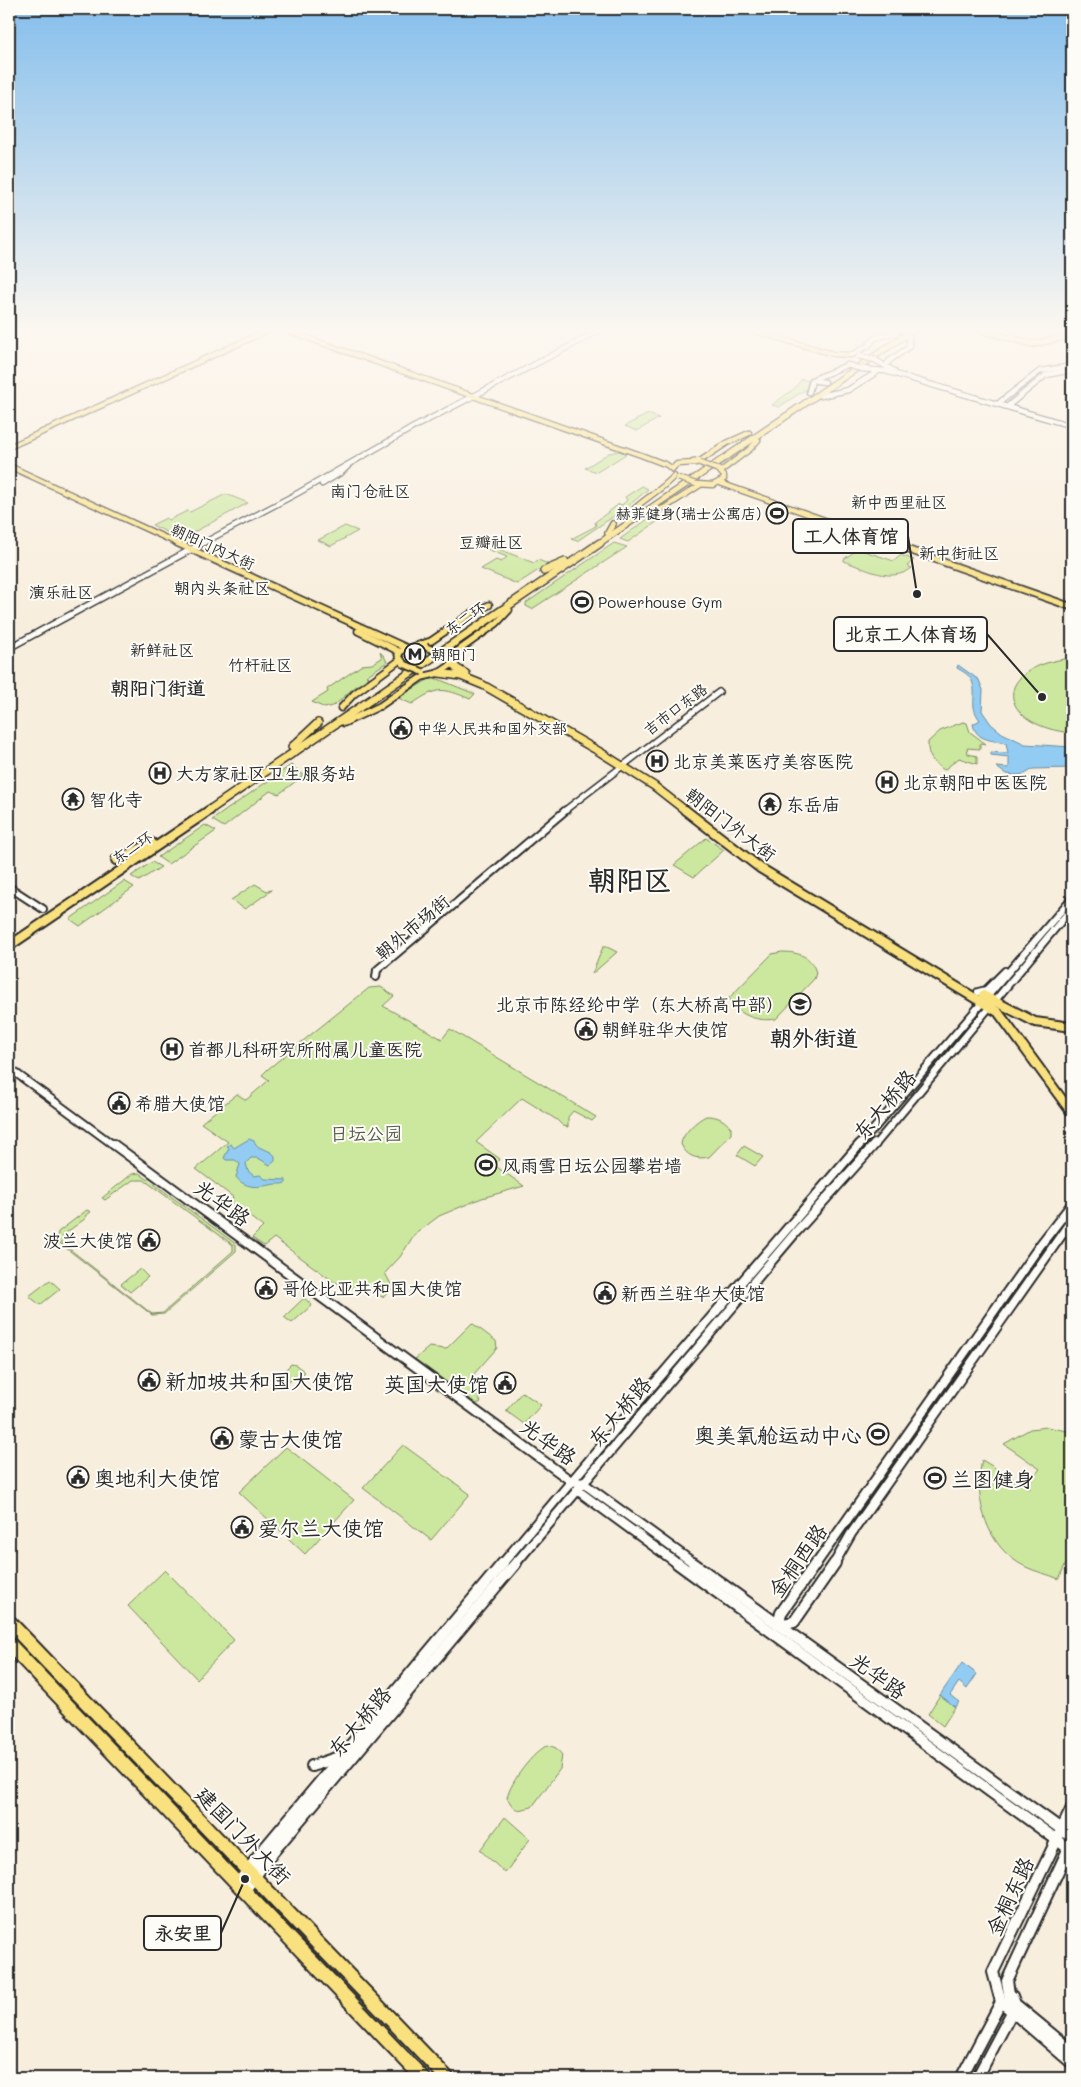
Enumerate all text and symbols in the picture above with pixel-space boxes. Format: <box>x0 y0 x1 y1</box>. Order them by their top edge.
district label: 南门仓社区 <box>330 480 410 501</box>
district label: 新中西里社区 <box>851 491 947 512</box>
sports icon: 赫菲健身(瑞士公寓店) <box>765 501 789 525</box>
place label: 赫菲健身(瑞士公寓店) <box>616 503 761 523</box>
street label: 朝阳门内大街 <box>168 519 258 573</box>
callout: 工人体育馆 <box>793 519 908 553</box>
text: 工人体育馆 <box>803 523 899 548</box>
district label: 豆瓣社区 <box>459 531 523 552</box>
district label: 新中街社区 <box>919 542 999 563</box>
district label: 朝内头条社区 <box>174 577 270 598</box>
district label: 演乐社区 <box>29 581 93 602</box>
sports icon: Powerhouse Gym <box>570 590 594 614</box>
place label: Powerhouse Gym <box>598 592 722 612</box>
street label: 东二环 <box>441 597 489 639</box>
callout: 北京工人体育场 <box>834 617 987 651</box>
text: 北京工人体育场 <box>844 621 978 646</box>
district label: 新鲜社区 <box>130 639 194 660</box>
metro station icon: 朝阳门 <box>403 642 427 666</box>
place label: 朝阳门 <box>431 644 476 664</box>
district label: 竹杆社区 <box>228 654 292 675</box>
district label: 朝阳门街道 <box>110 675 206 700</box>
street label: 吉市口东路 <box>639 678 711 740</box>
public building icon: 中华人民共和国外交部 <box>389 716 413 740</box>
place label: 中华人民共和国外交部 <box>417 718 567 738</box>
hospital icon: 北京美莱医疗美容医院 <box>645 749 669 773</box>
place label: 北京美莱医疗美容医院 <box>673 749 853 773</box>
hospital icon: 大方家社区卫生服务站 <box>148 761 172 785</box>
place label: 大方家社区卫生服务站 <box>176 761 356 785</box>
hospital icon: 北京朝阳中医医院 <box>875 770 899 794</box>
place label: 北京朝阳中医医院 <box>903 770 1047 794</box>
street label: 朝阳门外大街 <box>681 782 781 866</box>
temple icon: 智化寺 <box>61 787 85 811</box>
place label: 智化寺 <box>89 787 143 811</box>
temple icon: 东岳庙 <box>758 792 782 816</box>
place label: 东岳庙 <box>786 792 840 816</box>
street label: 东二环 <box>108 826 156 868</box>
district label: 朝阳区 <box>588 861 672 897</box>
street label: 朝外市场街 <box>370 889 454 965</box>
place label: 北京市陈经纶中学（东大桥高中部） <box>496 992 784 1016</box>
school or university icon: 北京市陈经纶中学（东大桥高中部） <box>788 992 812 1016</box>
public building icon: 朝鲜驻华大使馆 <box>574 1017 598 1041</box>
place label: 朝鲜驻华大使馆 <box>602 1017 728 1041</box>
district label: 朝外街道 <box>770 1023 858 1052</box>
hospital icon: 首都儿科研究所附属儿童医院 <box>160 1037 184 1061</box>
place label: 首都儿科研究所附属儿童医院 <box>188 1037 422 1061</box>
street label: 东大桥路 <box>847 1063 921 1145</box>
public building icon: 希腊大使馆 <box>107 1091 131 1115</box>
place label: 希腊大使馆 <box>135 1091 225 1115</box>
park label: 日坛公园 <box>330 1121 402 1145</box>
sports icon: 风雨雪日坛公园攀岩墙 <box>474 1153 498 1177</box>
place label: 风雨雪日坛公园攀岩墙 <box>502 1153 682 1177</box>
street label: 光华路 <box>190 1173 256 1231</box>
place label: 波兰大使馆 <box>43 1228 133 1252</box>
public building icon: 波兰大使馆 <box>137 1228 161 1252</box>
public building icon: 哥伦比亚共和国大使馆 <box>254 1276 278 1300</box>
place label: 哥伦比亚共和国大使馆 <box>282 1276 462 1300</box>
public building icon: 新西兰驻华大使馆 <box>593 1281 617 1305</box>
place label: 新西兰驻华大使馆 <box>621 1281 765 1305</box>
place label: 新加坡共和国大使馆 <box>165 1367 354 1394</box>
public building icon: 新加坡共和国大使馆 <box>137 1368 161 1392</box>
place label: 英国大使馆 <box>384 1370 489 1397</box>
street label: 东大桥路 <box>582 1370 656 1452</box>
public building icon: 英国大使馆 <box>493 1371 517 1395</box>
street label: 光华路 <box>516 1412 582 1470</box>
place label: 奥美氧舱运动中心 <box>694 1421 862 1448</box>
sports icon: 奥美氧舱运动中心 <box>866 1422 890 1446</box>
place label: 蒙古大使馆 <box>238 1425 343 1452</box>
public building icon: 蒙古大使馆 <box>210 1426 234 1450</box>
place label: 奥地利大使馆 <box>94 1464 220 1491</box>
public building icon: 奥地利大使馆 <box>66 1465 90 1489</box>
place label: 兰图健身 <box>951 1465 1035 1492</box>
sports icon: 兰图健身 <box>923 1466 947 1490</box>
place label: 爱尔兰大使馆 <box>258 1514 384 1541</box>
public building icon: 爱尔兰大使馆 <box>230 1515 254 1539</box>
street label: 金桐西路 <box>762 1518 832 1602</box>
street label: 光华路 <box>846 1646 912 1704</box>
street label: 东大桥路 <box>322 1680 396 1762</box>
street label: 建国门外大街 <box>191 1780 297 1890</box>
street label: 金桐东路 <box>979 1852 1039 1940</box>
callout: 永安里 <box>144 1916 221 1950</box>
text: 永安里 <box>154 1920 212 1945</box>

